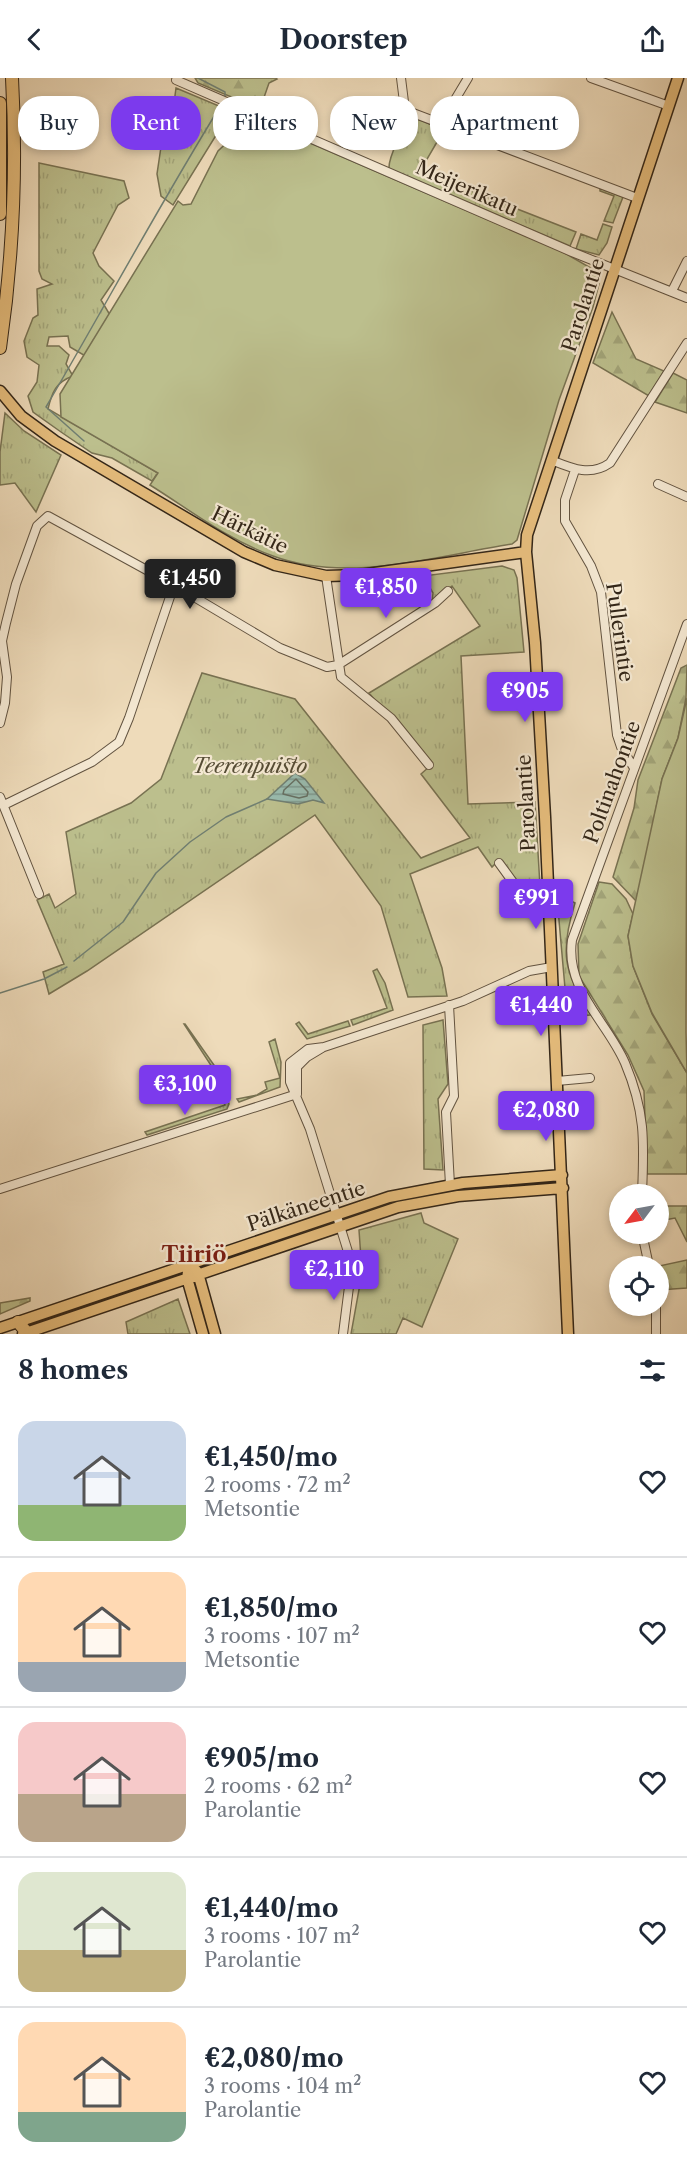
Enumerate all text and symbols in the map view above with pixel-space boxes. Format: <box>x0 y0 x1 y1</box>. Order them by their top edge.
icon: back <box>18 23 51 56</box>
text: Doorstep <box>279 23 408 56</box>
icon: share <box>636 23 669 56</box>
chip: Buy <box>18 96 99 150</box>
chip: Rent <box>111 96 201 150</box>
chip: Filters <box>213 96 318 150</box>
chip: New <box>330 96 418 150</box>
chip: Apartment <box>430 96 579 150</box>
street label: Meijerikatu <box>412 155 522 221</box>
street label: Parolantie <box>557 255 609 355</box>
street label: Härkätie <box>208 501 292 559</box>
pin: €1,450 <box>141 559 239 610</box>
text: €1,450 <box>159 566 221 590</box>
pin: €1,850 <box>337 568 435 619</box>
text: €1,850 <box>354 575 418 599</box>
street label: Pullerintie <box>601 581 639 683</box>
pin: €905 <box>489 672 561 723</box>
text: €905 <box>501 679 549 703</box>
street label: Poltinahontie <box>579 717 645 847</box>
park label: Teerenpuisto <box>193 754 307 778</box>
street label: Parolantie <box>511 754 541 852</box>
pin: €991 <box>500 879 572 930</box>
text: €991 <box>513 886 559 910</box>
pin: €1,440 <box>492 986 590 1037</box>
text: €1,440 <box>509 993 573 1017</box>
pin: €3,100 <box>136 1065 234 1116</box>
text: €3,100 <box>153 1072 217 1096</box>
pin: €2,080 <box>497 1091 595 1142</box>
text: €2,080 <box>512 1098 580 1122</box>
street label: Pälkäneentie <box>244 1176 368 1236</box>
north arrow <box>609 1184 669 1244</box>
map controls <box>609 1184 669 1316</box>
district label: Tiiriö <box>162 1241 226 1268</box>
pin: €2,110 <box>285 1250 383 1301</box>
button: locate <box>609 1256 669 1316</box>
text: €2,110 <box>304 1257 364 1281</box>
text: 8 homes <box>18 1354 128 1386</box>
icon: filters <box>636 1354 669 1387</box>
text: €1,450/mo <box>204 1441 337 1473</box>
icon: home <box>66 1445 138 1517</box>
icon: heart <box>636 1465 669 1498</box>
text: 2 rooms · 72 m² <box>204 1473 351 1497</box>
text: Metsontie <box>204 1497 300 1521</box>
text: €1,850/mo <box>204 1592 338 1624</box>
icon: home <box>66 1596 138 1668</box>
icon: heart <box>636 1616 669 1649</box>
text: 3 rooms · 107 m² <box>204 1624 360 1648</box>
text: Metsontie <box>204 1648 300 1672</box>
text: €905/mo <box>204 1742 319 1774</box>
icon: home <box>66 1746 138 1818</box>
icon: heart <box>636 1766 669 1799</box>
text: 2 rooms · 62 m² <box>204 1774 352 1798</box>
text: Parolantie <box>204 1798 301 1822</box>
text: €1,440/mo <box>204 1892 339 1924</box>
icon: home <box>66 1896 138 1968</box>
icon: heart <box>636 1916 669 1949</box>
text: 3 rooms · 107 m² <box>204 1924 360 1948</box>
text: Parolantie <box>204 1948 301 1972</box>
text: €2,080/mo <box>204 2042 344 2074</box>
icon: home <box>66 2046 138 2118</box>
icon: heart <box>636 2066 669 2099</box>
text: 3 rooms · 104 m² <box>204 2074 361 2098</box>
text: Parolantie <box>204 2098 301 2122</box>

